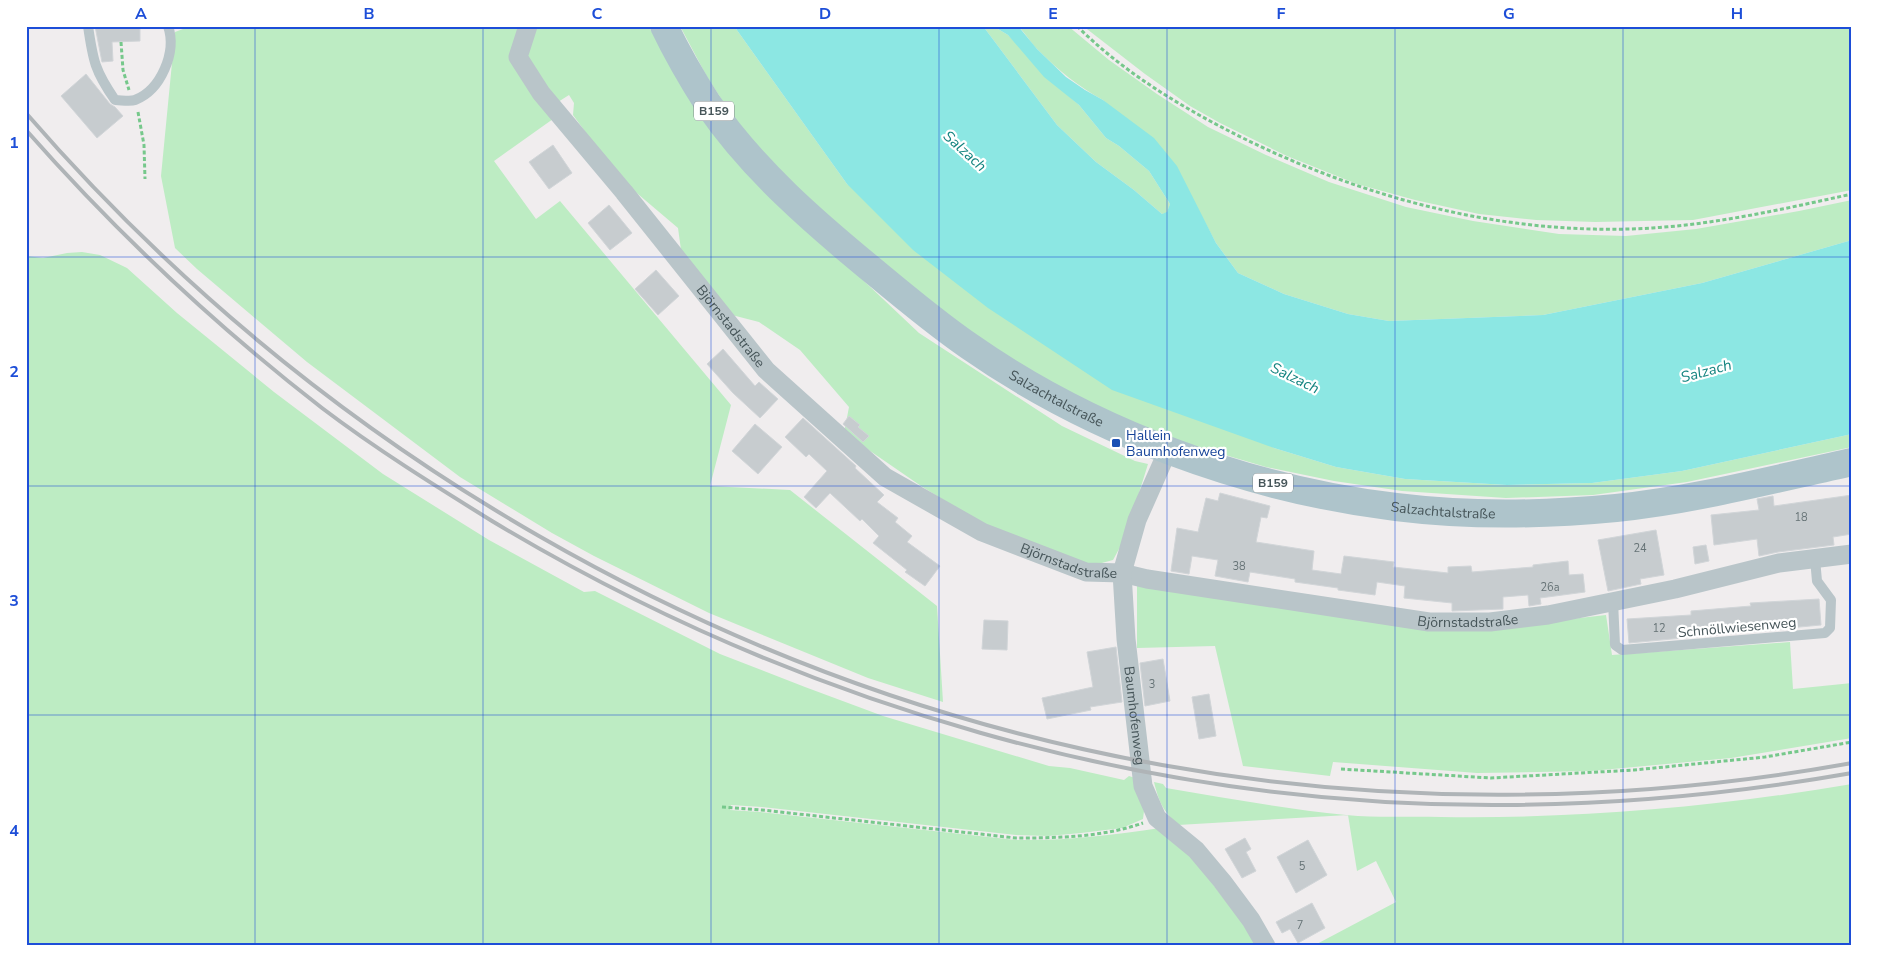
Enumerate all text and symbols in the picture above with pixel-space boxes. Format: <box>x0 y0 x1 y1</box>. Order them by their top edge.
text: A <box>135 3 147 25</box>
text: B <box>363 3 375 25</box>
text: C <box>592 3 603 25</box>
text: D <box>819 3 831 25</box>
text: E <box>1048 3 1058 25</box>
text: F <box>1277 3 1286 25</box>
text: G <box>1503 3 1515 25</box>
text: H <box>1731 3 1743 25</box>
road number: B159 <box>694 102 734 120</box>
water label: Salzach <box>939 126 991 176</box>
text: 1 <box>9 132 19 154</box>
street label: Björnstadstraße <box>692 281 769 372</box>
water label: Salzach <box>1678 355 1734 387</box>
water label: Salzach <box>1267 358 1323 398</box>
text: 2 <box>9 361 19 383</box>
street label: Salzachtalstraße <box>1005 365 1107 432</box>
place label: Hallein Baumhofenweg <box>1126 426 1226 461</box>
marker: Hallein Baumhofenweg <box>1110 437 1122 449</box>
road number: B159 <box>1253 473 1293 492</box>
street label: Salzachtalstraße <box>1390 497 1496 523</box>
house number: 18 <box>1794 510 1808 525</box>
street label: Björnstadstraße <box>1018 539 1117 583</box>
house number: 24 <box>1633 541 1647 556</box>
house number: 38 <box>1232 559 1246 574</box>
house number: 26a <box>1540 580 1560 595</box>
text: 3 <box>9 590 19 612</box>
street label: Björnstadstraße <box>1416 610 1519 632</box>
street label: Schnöllwiesenweg <box>1677 613 1797 642</box>
house number: 12 <box>1652 621 1666 636</box>
street label: Baumhofenweg <box>1119 665 1150 766</box>
house number: 3 <box>1149 677 1155 692</box>
text: 4 <box>9 820 19 842</box>
house number: 5 <box>1299 859 1306 874</box>
house number: 7 <box>1297 918 1303 933</box>

